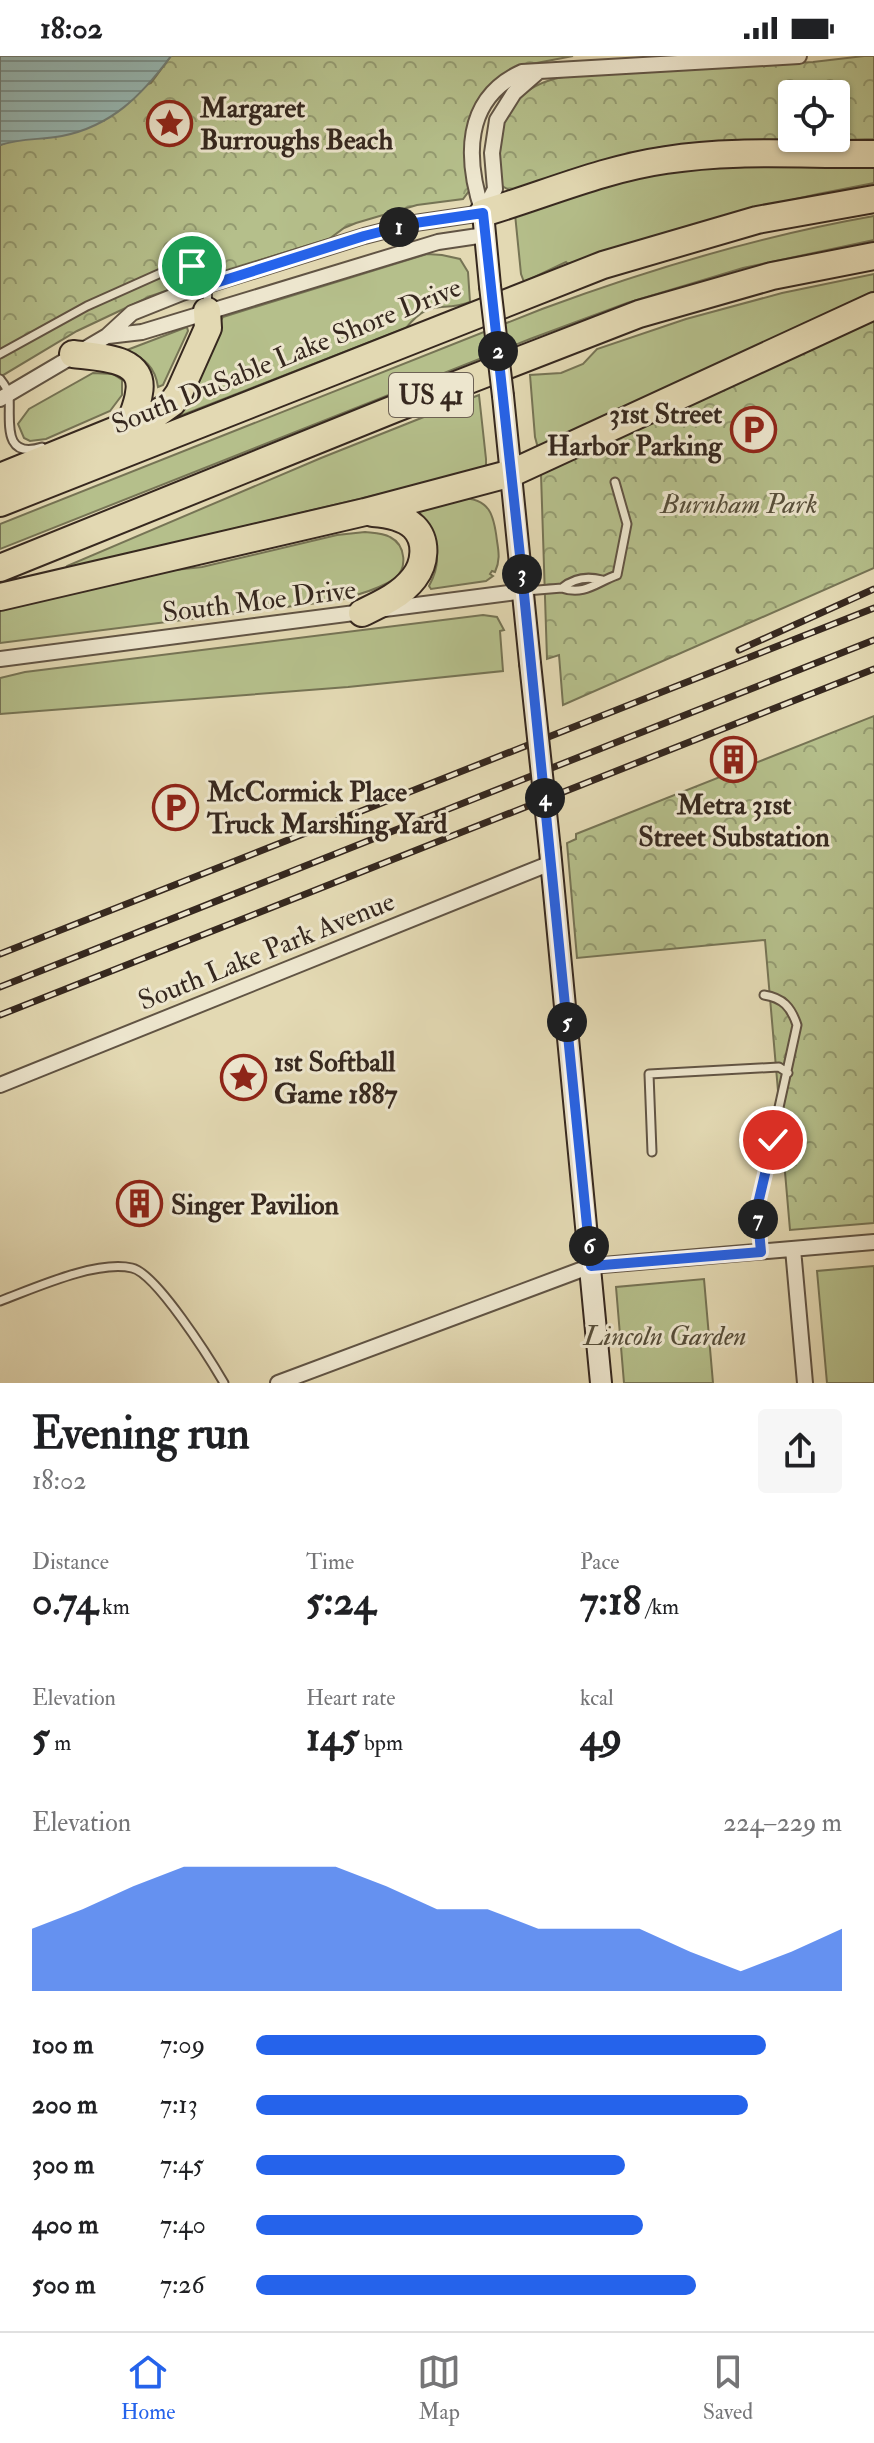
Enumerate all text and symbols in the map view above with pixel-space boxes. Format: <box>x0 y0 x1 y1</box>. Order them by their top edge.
text: 18:02 <box>40 10 103 47</box>
map controls <box>778 80 850 152</box>
button: locate <box>778 80 850 152</box>
place label: Margaret Burroughs Beach <box>199 91 393 158</box>
place icon: Margaret Burroughs Beach <box>145 99 193 147</box>
pin: 1 <box>379 207 419 247</box>
text: 1 <box>395 213 403 241</box>
pin <box>158 232 226 300</box>
icon: arrive <box>170 244 214 288</box>
street label: South DuSable Lake Shore Drive <box>107 270 467 443</box>
pin: 2 <box>478 331 518 371</box>
text: 2 <box>492 337 504 365</box>
road number: US 41 <box>389 373 473 417</box>
place label: 31st Street Harbor Parking <box>547 397 723 464</box>
parking icon: 31st Street Harbor Parking <box>729 405 777 453</box>
park label: Burnham Park <box>658 487 818 522</box>
pin: 3 <box>502 554 542 594</box>
text: 3 <box>518 560 526 588</box>
street label: South Moe Drive <box>160 572 358 631</box>
building icon: Metra 31st Street Substation <box>710 736 758 784</box>
place label: McCormick Place Truck Marshing Yard <box>206 775 447 842</box>
pin: 4 <box>525 778 565 818</box>
parking icon: McCormick Place Truck Marshing Yard <box>152 783 200 831</box>
text: 4 <box>539 784 551 812</box>
place label: Metra 31st Street Substation <box>638 788 830 855</box>
street label: South Lake Park Avenue <box>133 884 400 1019</box>
pin: 5 <box>547 1002 587 1042</box>
text: 5 <box>562 1008 572 1036</box>
place label: 1st Softball Game 1887 <box>274 1045 398 1112</box>
place icon: 1st Softball Game 1887 <box>219 1053 267 1101</box>
pin <box>739 1106 807 1174</box>
icon: check <box>751 1118 795 1162</box>
building icon: Singer Pavilion <box>116 1180 164 1228</box>
place label: Singer Pavilion <box>171 1188 339 1223</box>
pin: 7 <box>738 1199 778 1239</box>
text: 7 <box>753 1205 763 1233</box>
pin: 6 <box>569 1226 609 1266</box>
text: 6 <box>583 1232 595 1260</box>
park label: Lincoln Garden <box>582 1319 747 1354</box>
text: Evening run <box>32 1407 250 1462</box>
button: share <box>758 1409 842 1493</box>
text: 18:02 <box>32 1465 86 1497</box>
text: Distance <box>32 1548 109 1576</box>
text: Time <box>306 1548 354 1576</box>
text: Pace <box>580 1548 619 1576</box>
text: 0.74 <box>32 1576 98 1627</box>
text: 5:24 <box>306 1576 375 1627</box>
text: 7:18 <box>580 1576 641 1627</box>
text: km <box>98 1593 130 1621</box>
text: /km <box>641 1593 679 1621</box>
text: Elevation <box>32 1684 116 1712</box>
text: Heart rate <box>306 1684 396 1712</box>
text: kcal <box>580 1684 614 1712</box>
text: 5 <box>32 1712 50 1763</box>
text: 145 <box>306 1712 359 1763</box>
text: 49 <box>580 1712 622 1763</box>
text: m <box>50 1729 71 1757</box>
text: bpm <box>359 1729 403 1757</box>
text: Elevation <box>32 1807 131 1839</box>
text: 224–229 m <box>723 1807 842 1839</box>
text: 100 m <box>32 2029 93 2061</box>
text: 7:09 <box>160 2029 205 2061</box>
text: 200 m <box>32 2089 97 2121</box>
text: 7:13 <box>160 2089 198 2121</box>
text: 300 m <box>32 2149 94 2181</box>
text: 7:45 <box>160 2149 204 2181</box>
text: 400 m <box>32 2209 98 2241</box>
text: 7:40 <box>160 2209 206 2241</box>
text: 500 m <box>32 2269 96 2301</box>
text: 7:26 <box>160 2269 205 2301</box>
tab: Home <box>121 2350 175 2426</box>
tab: Map <box>417 2350 461 2426</box>
tab: Saved <box>703 2350 753 2426</box>

